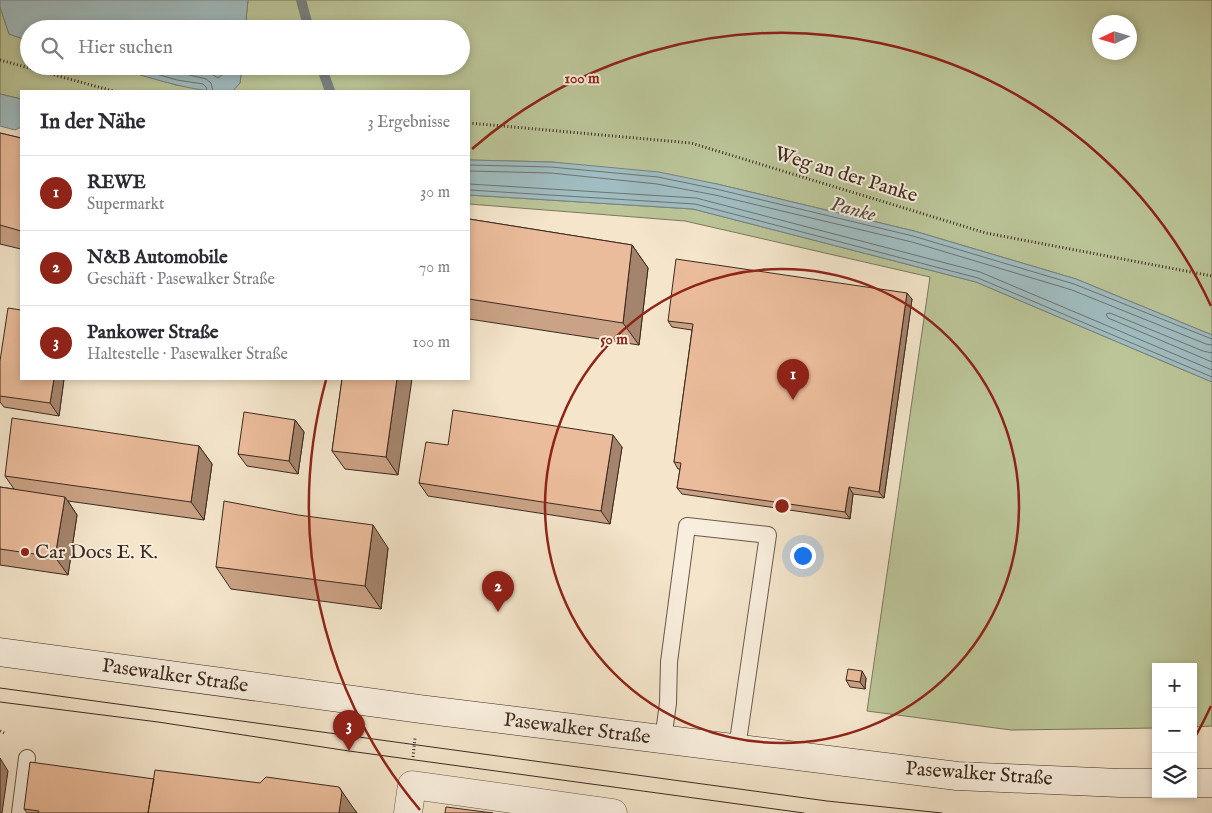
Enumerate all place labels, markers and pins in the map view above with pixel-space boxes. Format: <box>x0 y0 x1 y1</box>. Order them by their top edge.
pin: 1 <box>777 359 809 400</box>
centre of rings <box>773 497 791 515</box>
place label: Car Docs E. K. <box>35 540 158 565</box>
marker: Car Docs E. K. <box>19 546 31 558</box>
pin: 2 <box>482 571 514 612</box>
pin: 3 <box>333 710 365 751</box>

